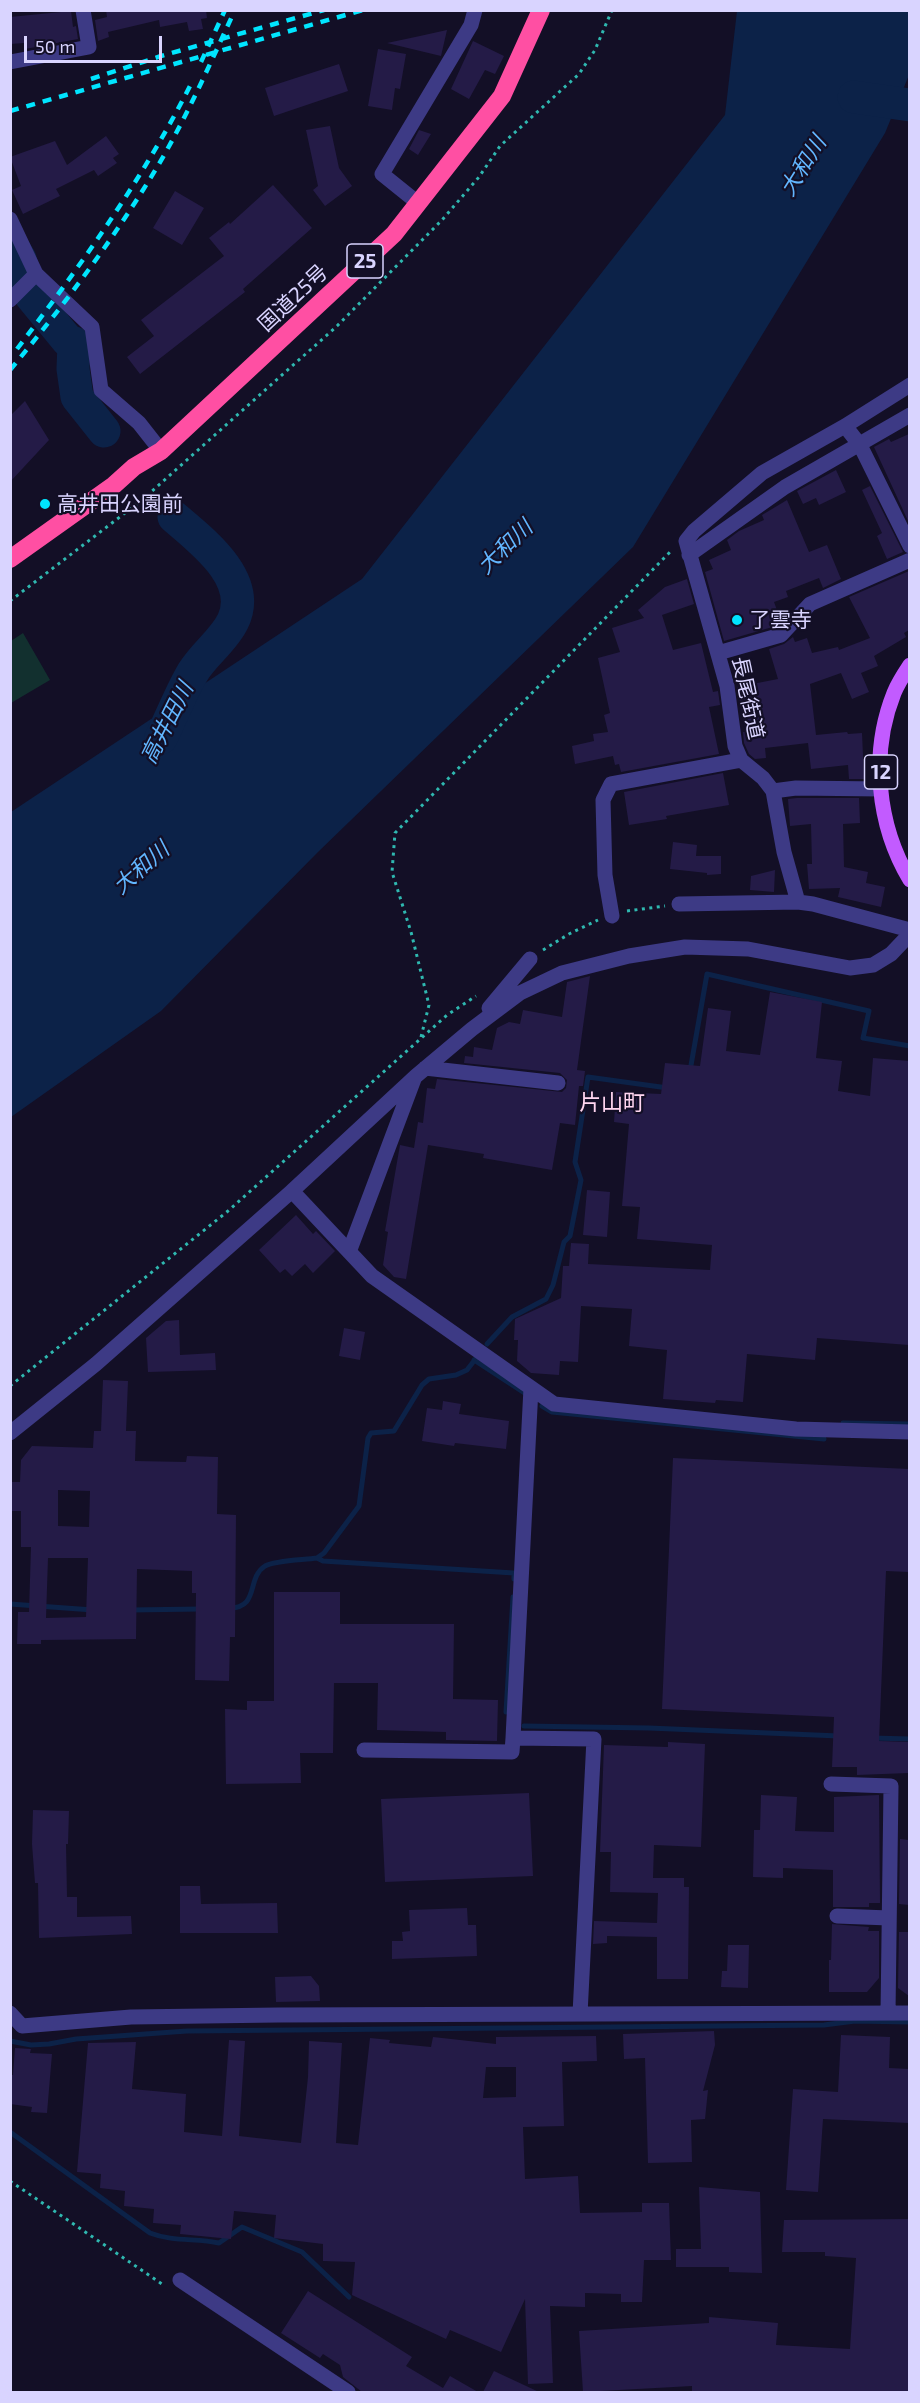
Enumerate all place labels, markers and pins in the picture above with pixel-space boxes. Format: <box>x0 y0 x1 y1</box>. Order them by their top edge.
place label: 高井田公園前 <box>57 491 183 517</box>
marker: 高井田公園前 <box>38 497 52 511</box>
place label: 了雲寺 <box>749 607 812 633</box>
marker: 了雲寺 <box>730 613 744 627</box>

